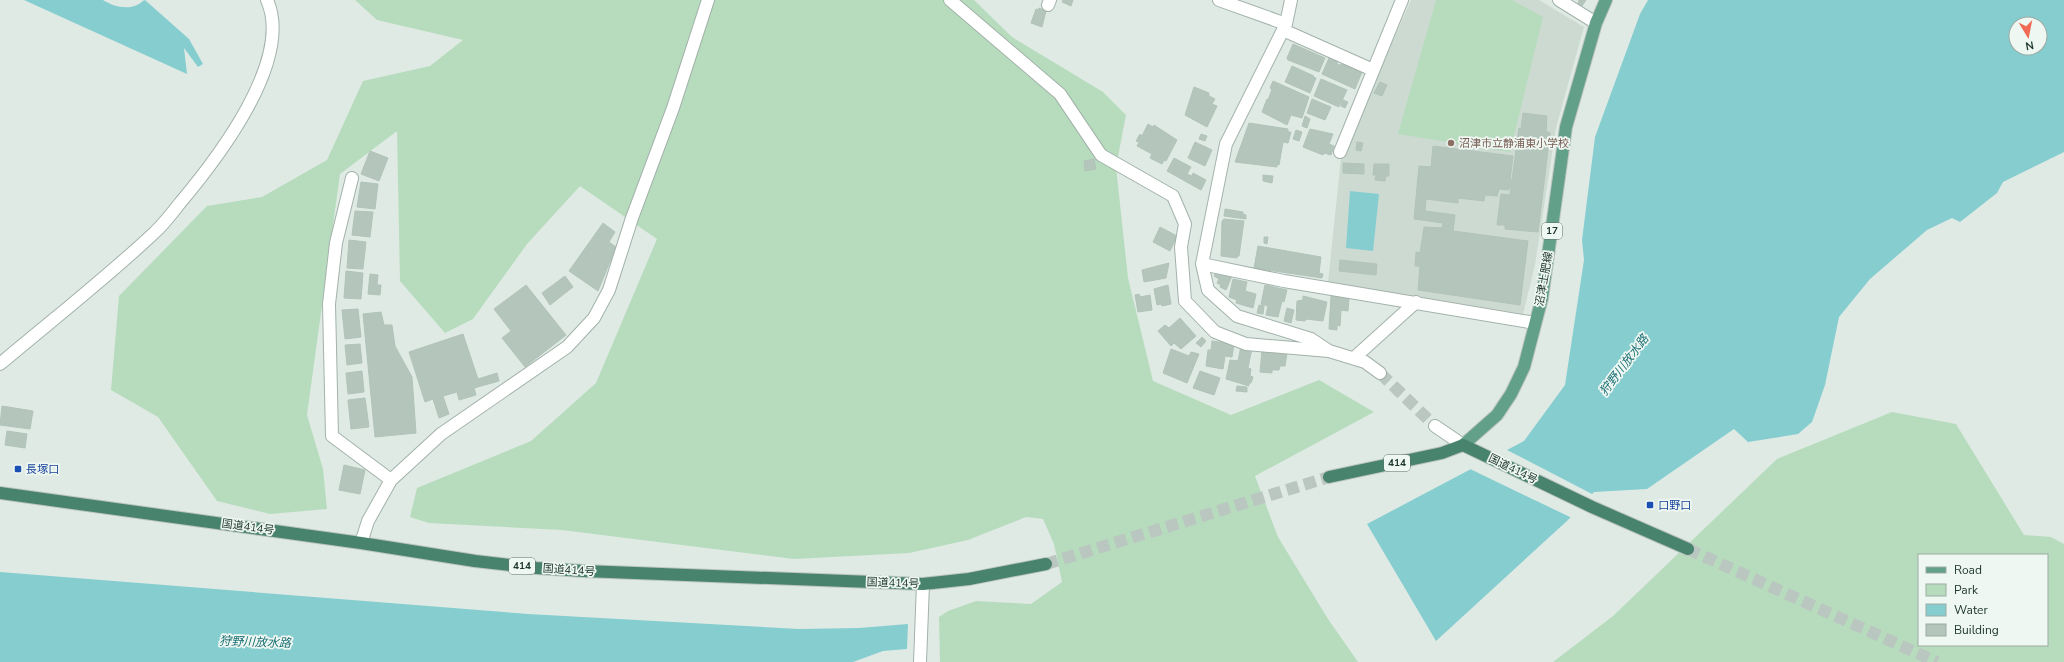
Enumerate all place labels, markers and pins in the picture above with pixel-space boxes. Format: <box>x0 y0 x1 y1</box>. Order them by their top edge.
place label: 沼津市立静浦東小学校 <box>1459 136 1569 151</box>
marker: 沼津市立静浦東小学校 <box>1446 138 1456 148</box>
place label: 長塚口 <box>26 462 59 477</box>
marker: 長塚口 <box>13 464 23 474</box>
place label: 口野口 <box>1658 498 1691 513</box>
marker: 口野口 <box>1645 500 1655 510</box>

